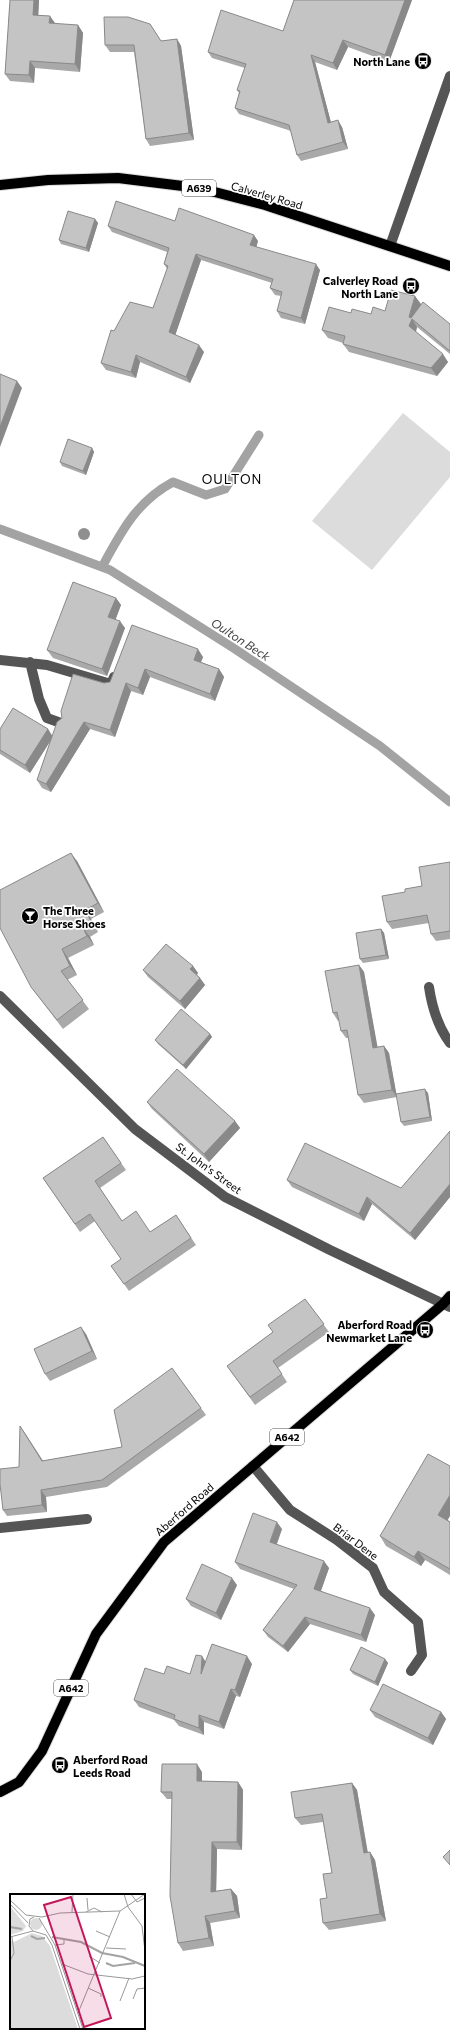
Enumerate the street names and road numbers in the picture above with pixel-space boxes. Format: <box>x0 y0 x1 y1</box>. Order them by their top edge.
street label: Calverley Road <box>230 179 304 211</box>
road number: A639 <box>182 180 216 196</box>
street label: St. John's Street <box>173 1140 245 1197</box>
road number: A642 <box>270 1429 304 1445</box>
street label: Aberford Road <box>152 1480 216 1538</box>
street label: Briar Dene <box>331 1520 381 1562</box>
road number: A642 <box>54 1680 88 1696</box>

